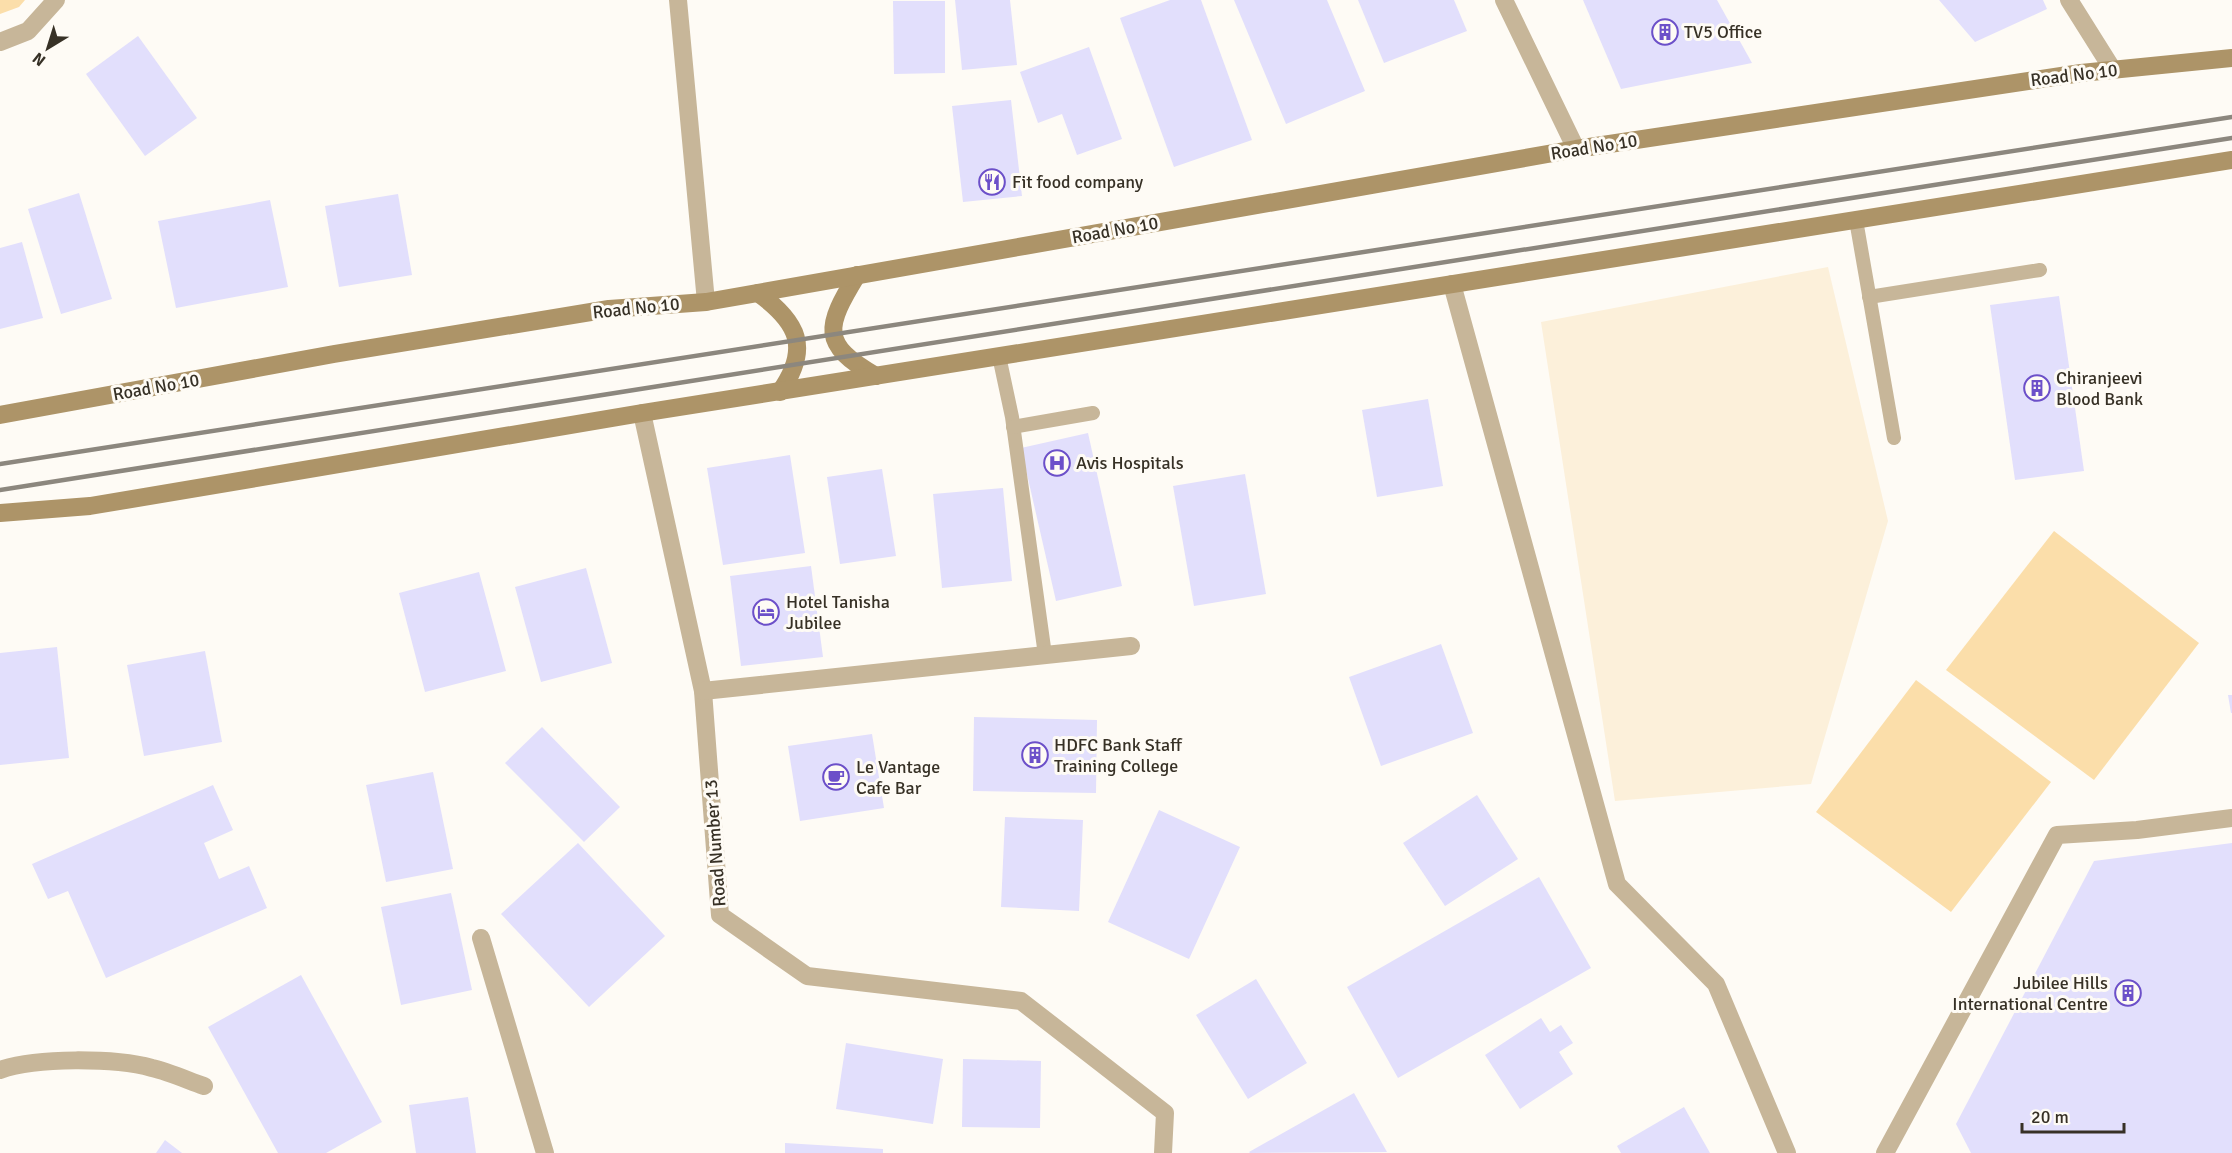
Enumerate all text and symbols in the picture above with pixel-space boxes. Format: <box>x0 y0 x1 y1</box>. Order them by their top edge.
building icon: TV5 Office <box>1650 17 1680 47</box>
north arrow <box>18 18 78 78</box>
place label: TV5 Office <box>1684 21 1762 43</box>
text: N <box>29 48 50 70</box>
street label: Road No 10 <box>2029 59 2119 91</box>
street label: Road No 10 <box>1549 129 1639 165</box>
restaurant icon: Fit food company <box>977 167 1007 197</box>
place label: Fit food company <box>1012 171 1144 193</box>
street label: Road No 10 <box>1070 212 1160 248</box>
street label: Road No 10 <box>591 292 681 324</box>
place label: Chiranjeevi Blood Bank <box>2056 367 2143 410</box>
street label: Road No 10 <box>111 369 201 405</box>
building icon: Chiranjeevi Blood Bank <box>2022 373 2052 403</box>
hospital icon: Avis Hospitals <box>1042 448 1072 478</box>
place label: Avis Hospitals <box>1076 452 1184 474</box>
place label: Hotel Tanisha Jubilee <box>786 591 890 634</box>
hotel icon: Hotel Tanisha Jubilee <box>751 597 781 627</box>
place label: HDFC Bank Staff Training College <box>1054 734 1183 777</box>
building icon: HDFC Bank Staff Training College <box>1020 740 1050 770</box>
place label: Le Vantage Cafe Bar <box>856 756 940 799</box>
cafe icon: Le Vantage Cafe Bar <box>821 762 851 792</box>
street label: Road Number 13 <box>700 779 730 907</box>
place label: Jubilee Hills International Centre <box>1952 972 2108 1015</box>
building icon: Jubilee Hills International Centre <box>2113 978 2143 1008</box>
scale bar <box>2022 1096 2124 1134</box>
text: 20 m <box>2031 1106 2069 1128</box>

